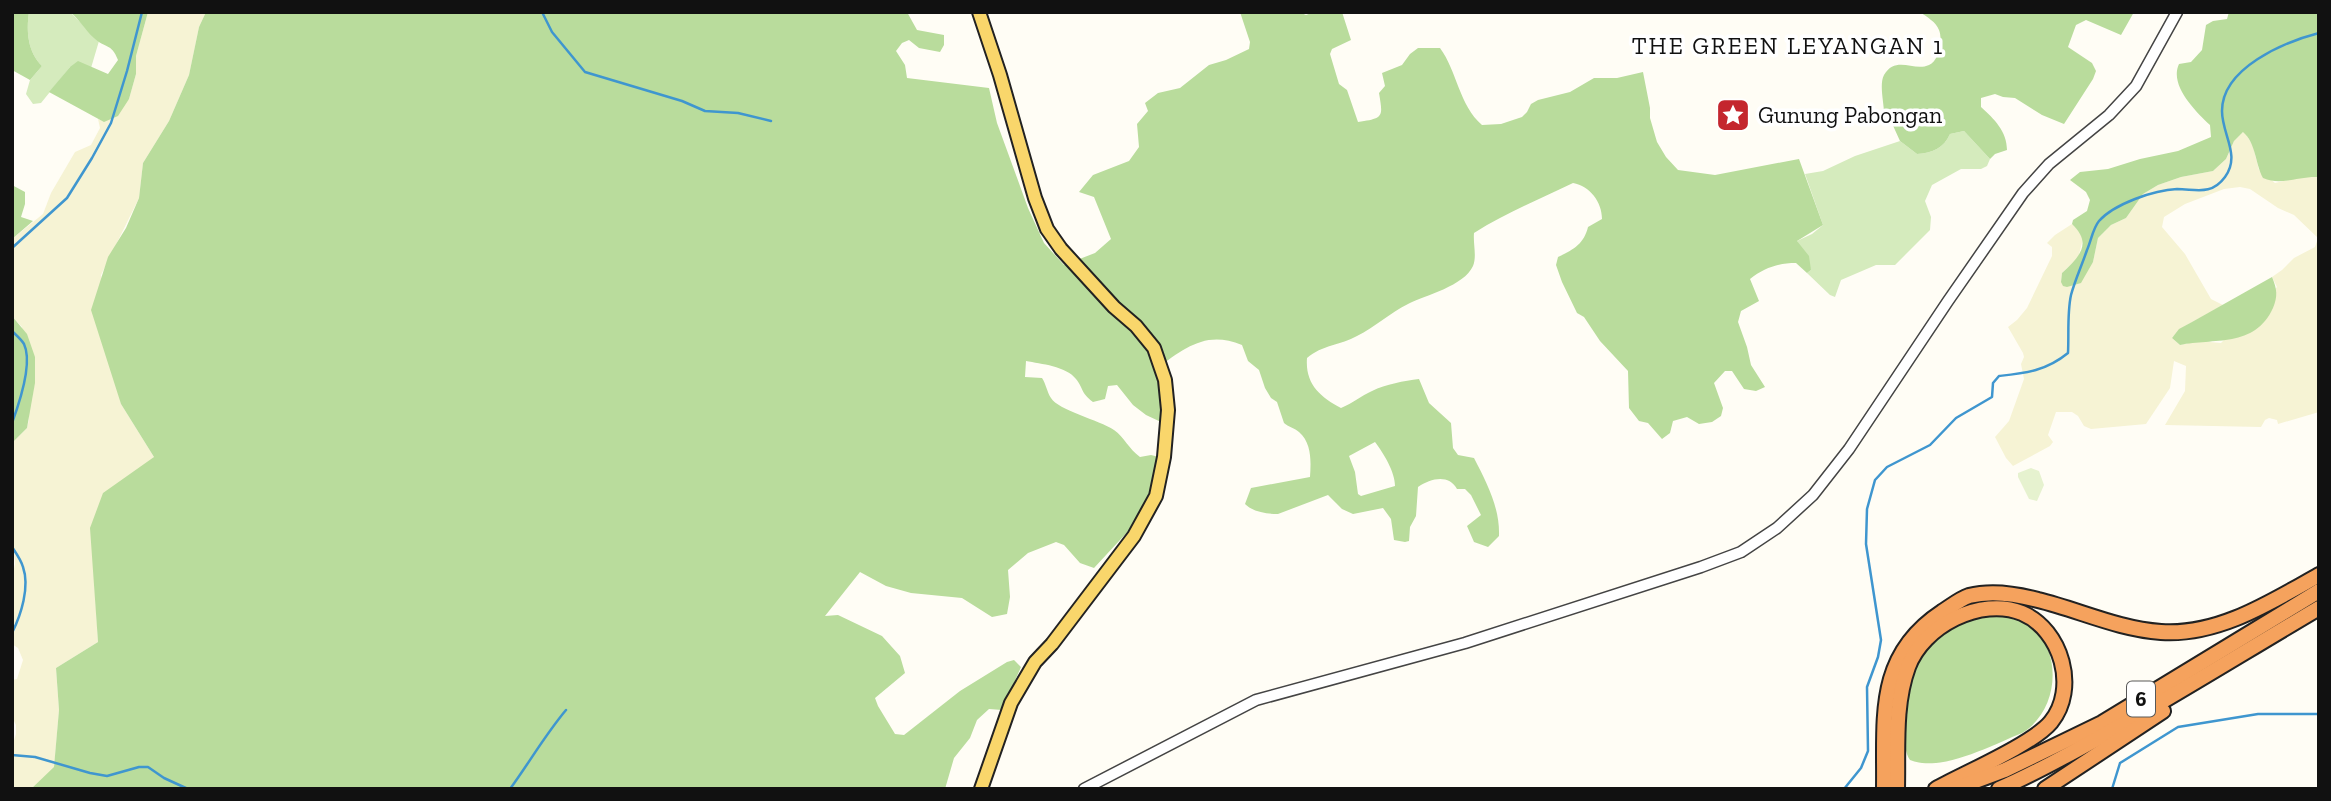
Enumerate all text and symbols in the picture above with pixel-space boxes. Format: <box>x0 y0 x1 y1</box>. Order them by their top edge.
district label: THE GREEN LEYANGAN 1 <box>1632 31 1944 60</box>
place icon: Gunung Pabongan <box>1714 96 1752 134</box>
place label: Gunung Pabongan <box>1758 101 1942 129</box>
road number: 6 <box>2127 682 2155 716</box>

